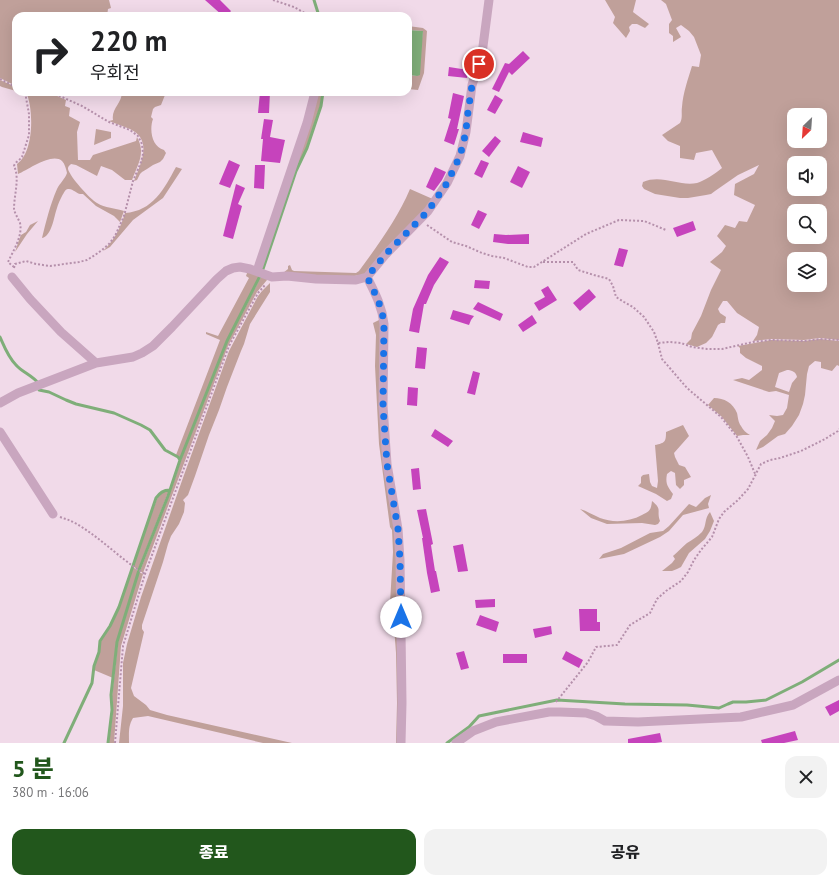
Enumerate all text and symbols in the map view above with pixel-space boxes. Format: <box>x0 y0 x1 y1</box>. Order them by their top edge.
text: 220 m <box>90 22 167 59</box>
icon: right <box>24 28 76 80</box>
pin <box>462 47 496 81</box>
icon: arrive <box>468 53 490 75</box>
text: 우회전 <box>90 61 140 84</box>
north arrow <box>787 108 827 148</box>
map controls <box>787 108 827 292</box>
button: sound <box>787 156 827 196</box>
button: search <box>787 204 827 244</box>
button: layers <box>787 252 827 292</box>
position arrow <box>380 596 422 638</box>
text: 5 분 <box>12 753 54 784</box>
button: close <box>785 756 827 798</box>
text: 380 m · 16:06 <box>12 784 89 801</box>
button: 종료 <box>12 829 416 875</box>
button: 공유 <box>424 829 827 875</box>

